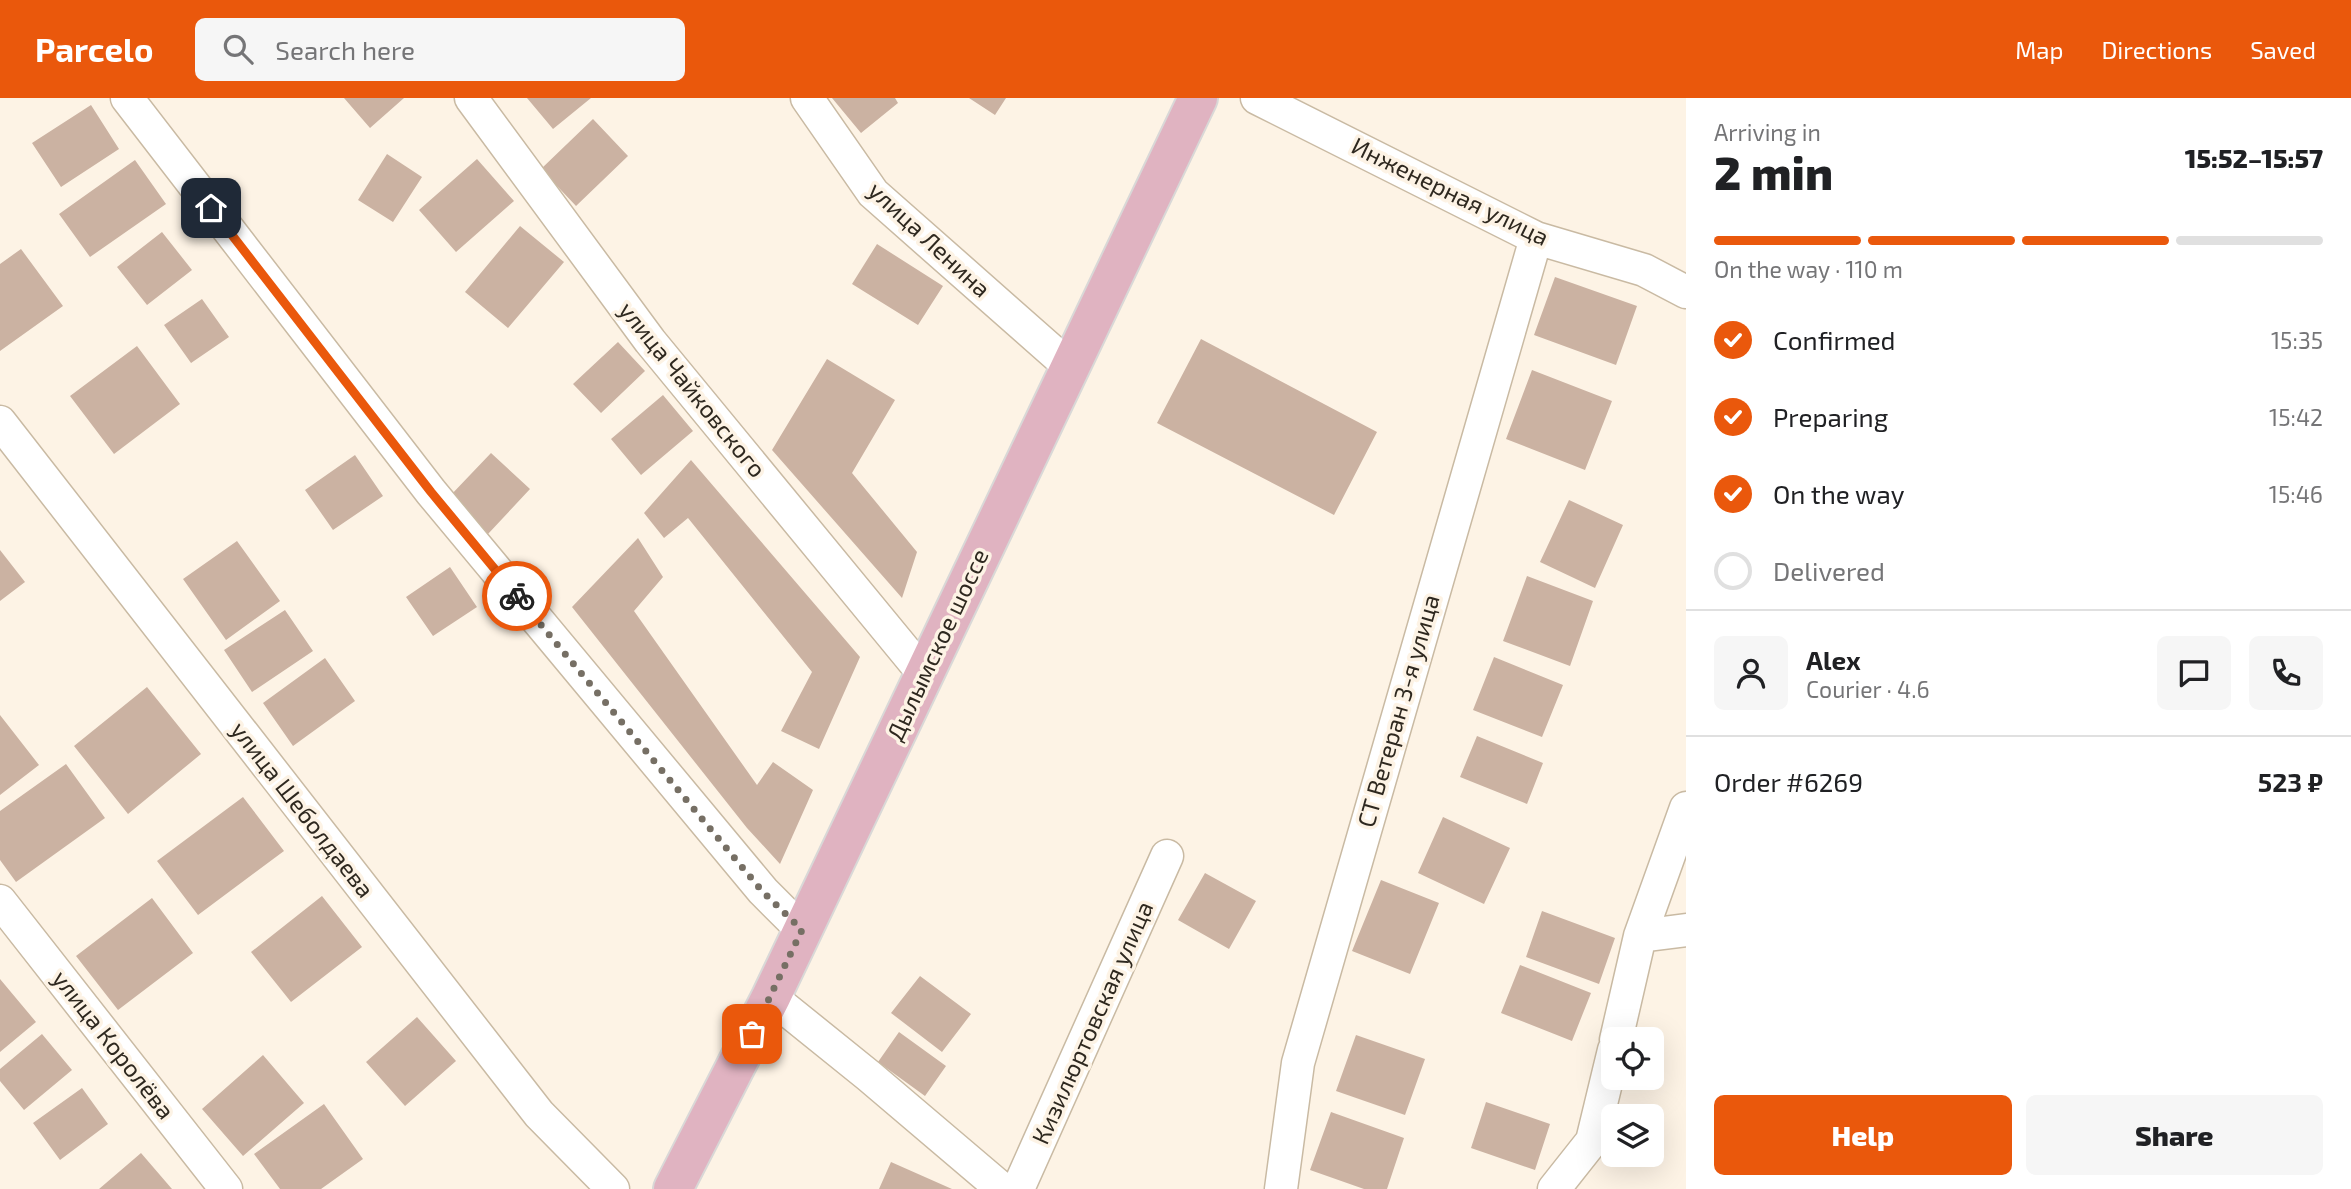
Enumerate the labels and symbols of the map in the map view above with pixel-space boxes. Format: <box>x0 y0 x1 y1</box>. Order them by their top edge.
street label: Инженерная улица <box>1347 130 1554 252</box>
street label: улица Ленина <box>862 175 997 304</box>
pin <box>181 178 241 238</box>
street label: улица Чайковского <box>613 295 773 483</box>
street label: Дылымское шоссе <box>879 544 994 745</box>
courier <box>482 561 552 631</box>
street label: СТ Ветеран 3-я улица <box>1350 591 1446 831</box>
street label: улица Шеболдаева <box>225 715 381 903</box>
street label: Кизилюртовская улица <box>1025 896 1159 1149</box>
street label: улица Королёва <box>46 964 181 1125</box>
pin <box>722 1004 782 1064</box>

